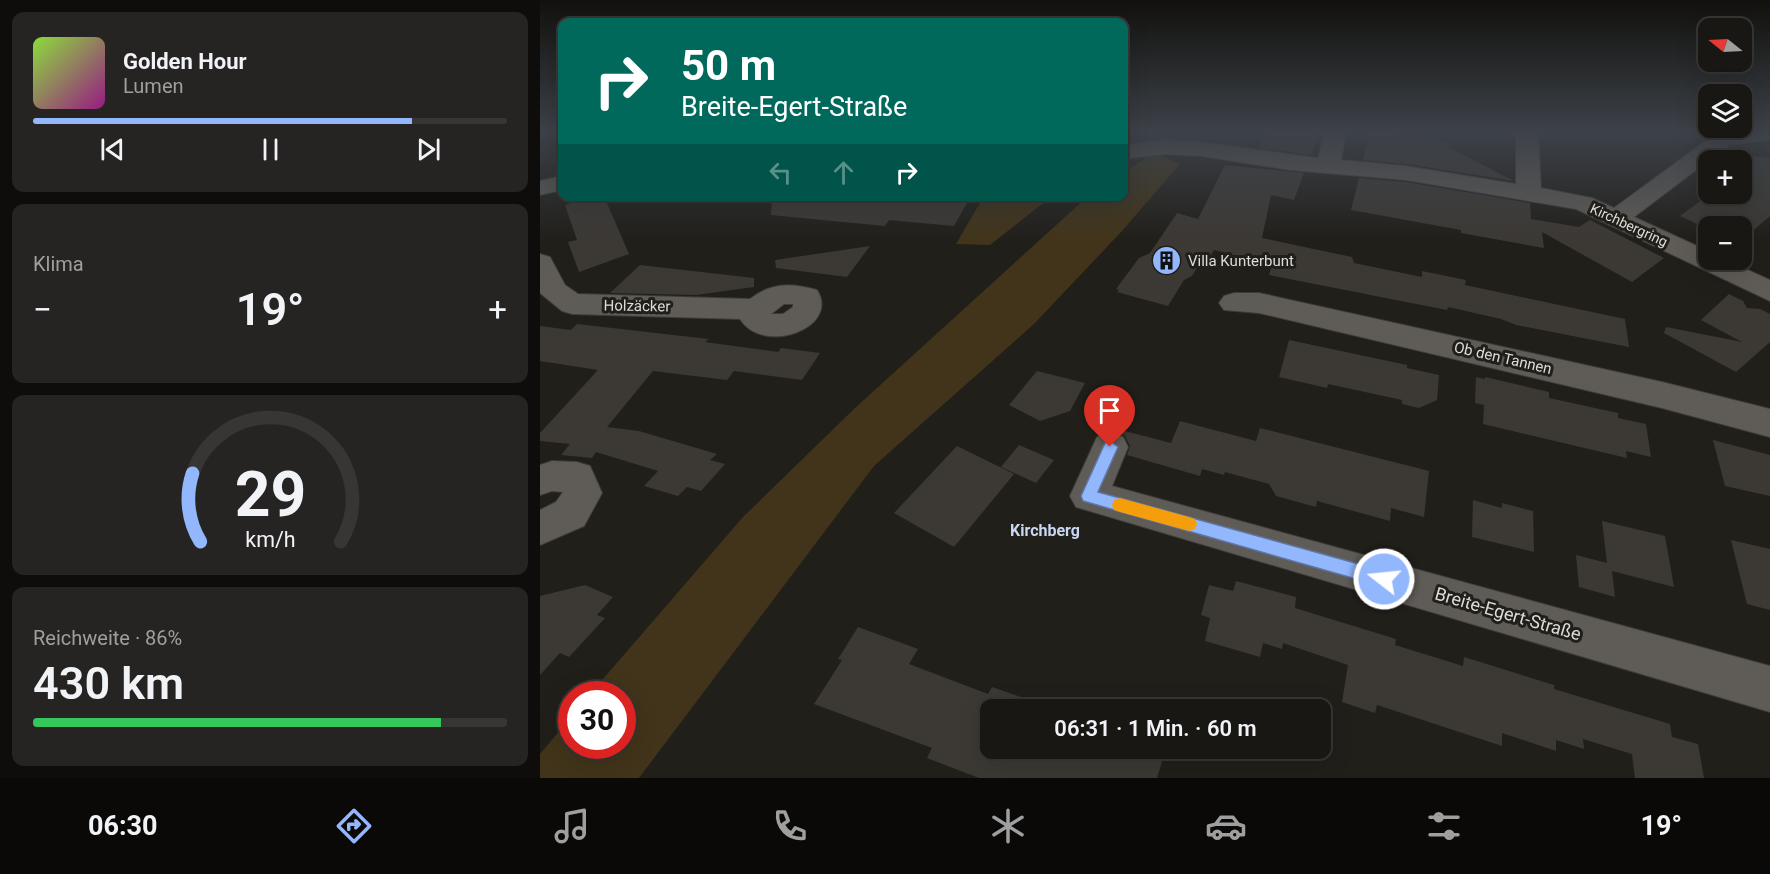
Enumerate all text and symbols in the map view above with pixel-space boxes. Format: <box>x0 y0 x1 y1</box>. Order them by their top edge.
north arrow <box>1698 18 1752 72</box>
map controls <box>1698 18 1752 270</box>
text: 50 m <box>681 41 776 90</box>
icon: right <box>582 42 660 120</box>
text: Golden Hour <box>123 49 247 74</box>
text: Lumen <box>123 74 184 98</box>
button: layers <box>1698 84 1752 138</box>
text: Breite-Egert-Straße <box>681 91 907 123</box>
icon: previous <box>96 133 129 166</box>
icon: pause <box>254 133 287 166</box>
icon: next <box>412 133 445 166</box>
button: + <box>1698 150 1752 204</box>
icon: left <box>764 156 797 189</box>
icon: ahead <box>827 156 860 189</box>
icon: right <box>890 156 923 189</box>
street label: Kirchbergring <box>1588 200 1670 250</box>
button: − <box>1698 216 1752 270</box>
building icon: Villa Kunterbunt <box>1151 245 1183 277</box>
text: Klima <box>33 252 84 276</box>
place label: Villa Kunterbunt <box>1188 252 1294 270</box>
text: 19° <box>236 283 304 336</box>
text: − <box>33 290 52 329</box>
text: + <box>488 290 507 329</box>
street label: Holzäcker <box>603 296 671 316</box>
street label: Ob den Tannen <box>1452 338 1554 378</box>
pin <box>1084 385 1135 447</box>
icon: arrive <box>1093 394 1126 427</box>
text: 29 <box>234 458 306 531</box>
district label: Kirchberg <box>1010 521 1080 540</box>
text: km/h <box>245 527 295 552</box>
position arrow <box>1352 547 1416 611</box>
street label: Breite-Egert-Straße <box>1433 583 1584 644</box>
text: Reichweite · 86% <box>33 626 182 650</box>
text: 430 km <box>33 657 184 710</box>
speed limit sign: 30 <box>558 681 636 759</box>
text: 06:31 · 1 Min. · 60 m <box>1054 716 1257 741</box>
icon: directions <box>333 805 375 847</box>
icon: music <box>551 805 593 847</box>
icon: phone <box>769 805 811 847</box>
icon: climate <box>987 805 1029 847</box>
icon: car <box>1205 805 1247 847</box>
icon: filters <box>1423 805 1465 847</box>
text: 06:30 <box>88 810 158 842</box>
text: 19° <box>1641 810 1682 842</box>

